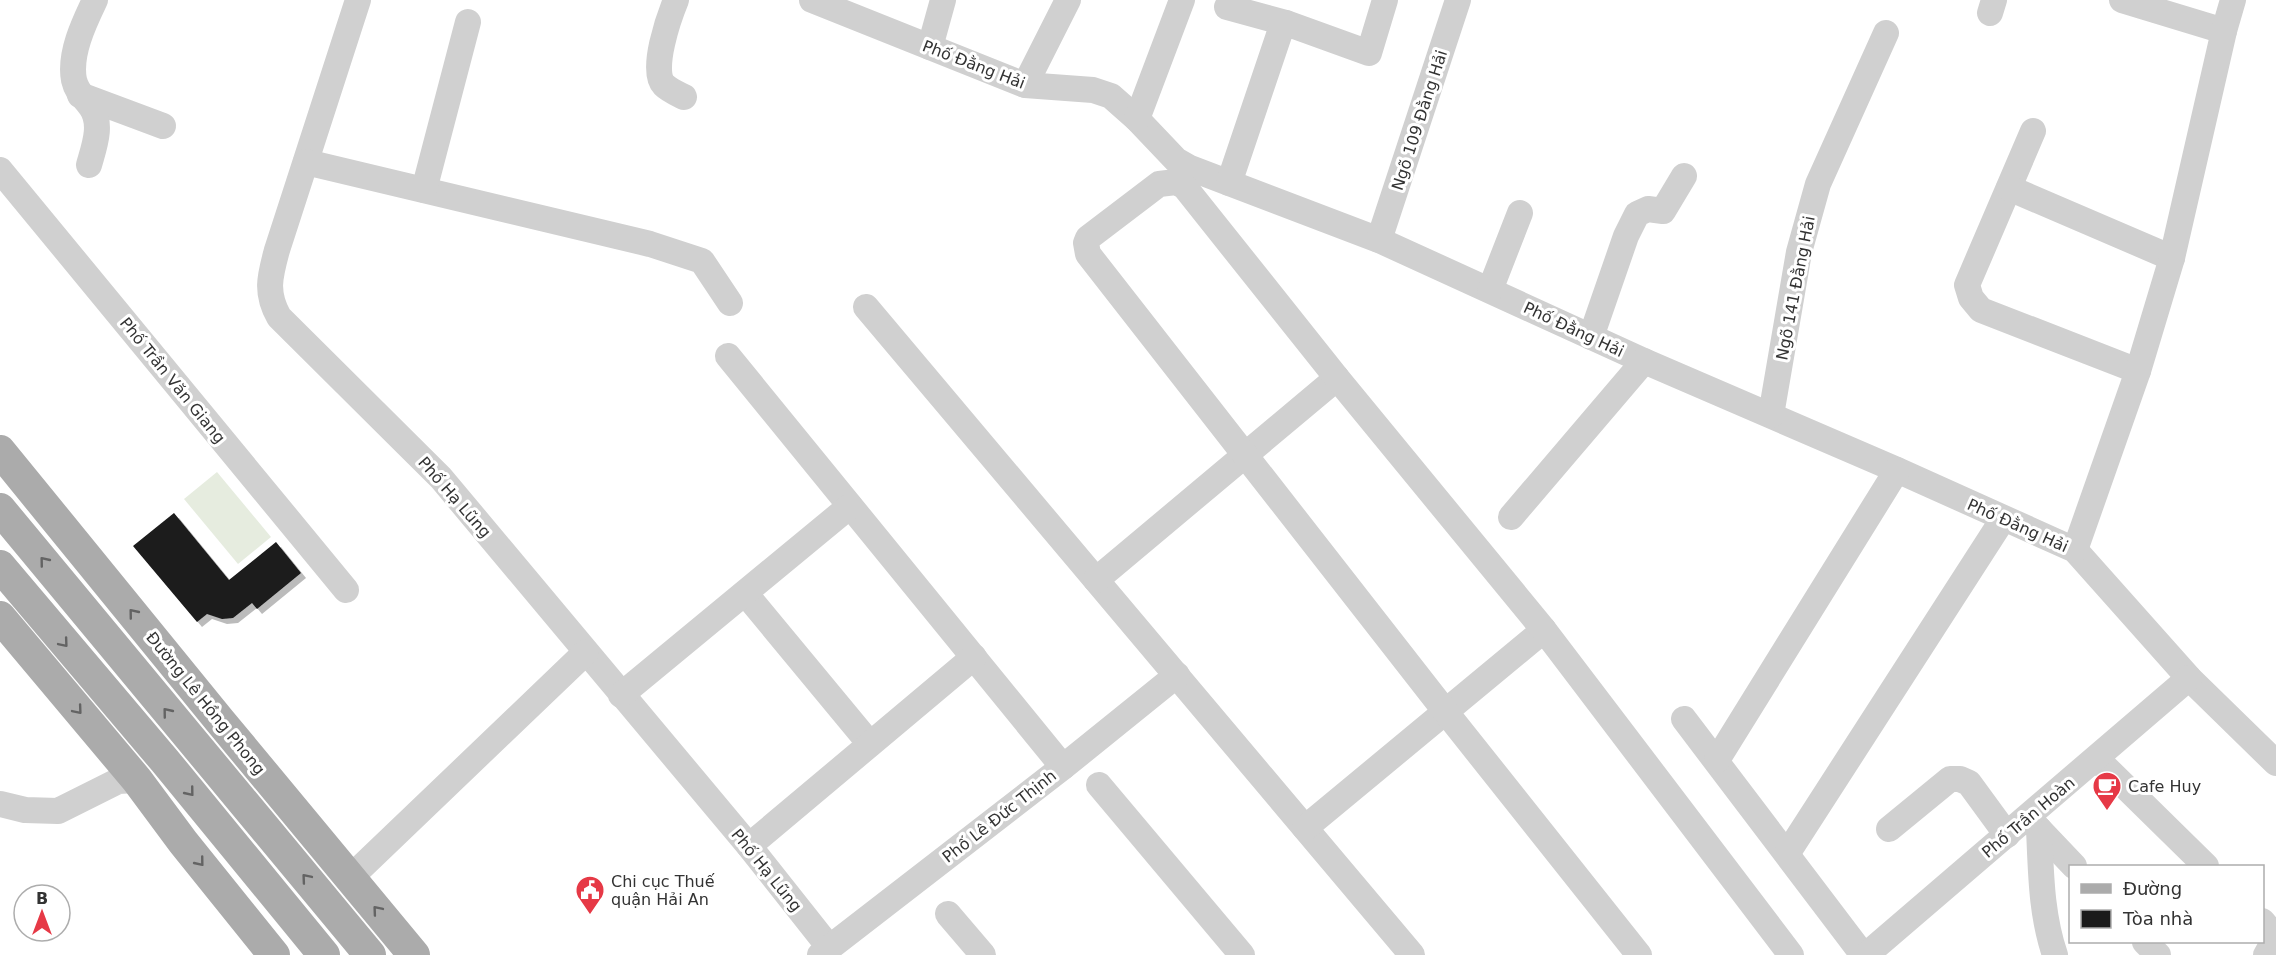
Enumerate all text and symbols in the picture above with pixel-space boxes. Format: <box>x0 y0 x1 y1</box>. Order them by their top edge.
street label: Phố Đằng Hải <box>920 36 1028 93</box>
street label: Ngõ 109 Đằng Hải <box>1388 48 1451 193</box>
street label: Ngõ 141 Đằng Hải <box>1772 214 1819 362</box>
street label: Phố Đằng Hải <box>1521 298 1627 361</box>
street label: Phố Trần Văn Giang <box>116 313 229 447</box>
street label: Phố Hạ Lũng <box>414 453 495 542</box>
street label: Phố Đằng Hải <box>1964 495 2071 556</box>
one-way arrow <box>40 557 51 568</box>
one-way arrow <box>130 609 141 620</box>
street label: Đường Lê Hồng Phong <box>142 628 269 779</box>
one-way arrow <box>57 636 68 647</box>
one-way arrow <box>71 703 82 714</box>
one-way arrow <box>164 708 175 719</box>
street label: Phố Lê Đức Thịnh <box>939 766 1060 867</box>
cafe icon: Cafe Huy <box>2091 770 2123 812</box>
street label: Phố Trần Hoàn <box>1978 773 2079 862</box>
place label: Cafe Huy <box>2128 777 2201 796</box>
one-way arrow <box>183 785 194 796</box>
street label: Phố Hạ Lũng <box>727 825 806 916</box>
one-way arrow <box>192 855 203 866</box>
legend <box>2069 865 2264 943</box>
place label: Chi cục Thuế quận Hải An <box>611 872 715 909</box>
one-way arrow <box>302 874 313 885</box>
public building icon: Chi cục Thuế quận Hải An <box>574 874 606 916</box>
text: Đường <box>2123 878 2182 899</box>
north arrow <box>12 883 72 943</box>
text: B <box>36 889 48 908</box>
one-way arrow <box>373 906 384 917</box>
text: Tòa nhà <box>2122 908 2193 929</box>

